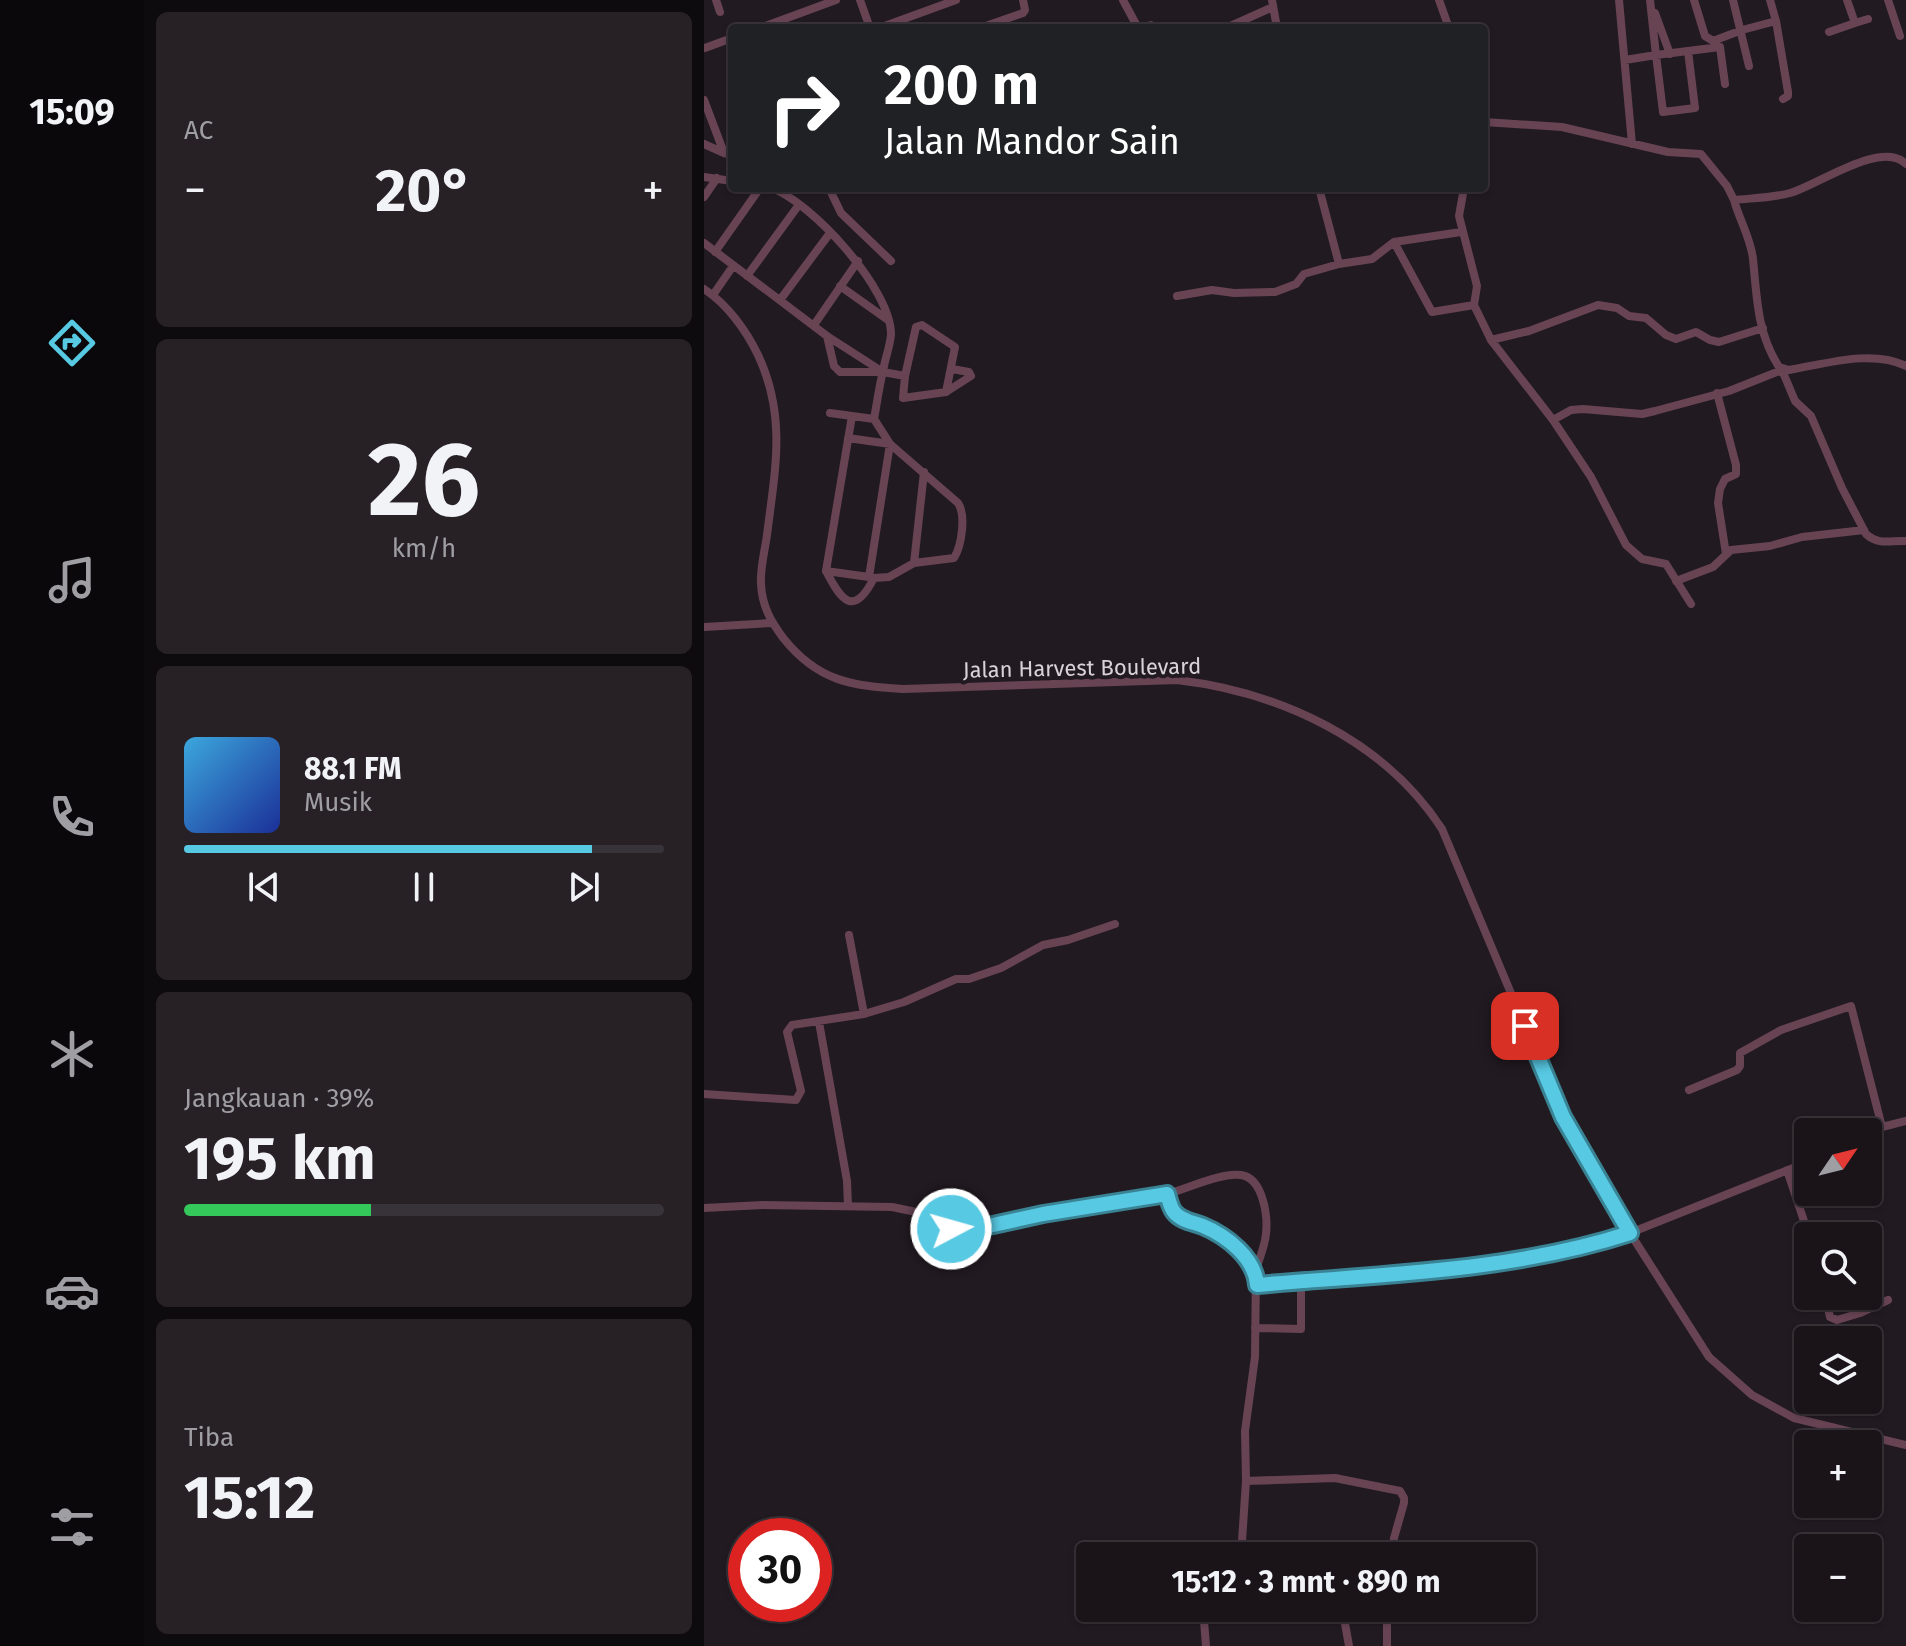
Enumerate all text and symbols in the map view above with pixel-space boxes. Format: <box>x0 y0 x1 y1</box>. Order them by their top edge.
text: 200 m <box>884 52 1039 119</box>
icon: right <box>752 56 856 160</box>
text: 15:09 <box>29 90 115 134</box>
text: AC <box>184 115 213 146</box>
text: Jalan Mandor Sain <box>884 120 1180 164</box>
text: 20° <box>375 155 473 227</box>
text: − <box>184 164 206 217</box>
text: + <box>642 164 664 217</box>
icon: directions <box>44 315 100 371</box>
text: 26 <box>368 418 480 543</box>
text: km/h <box>392 533 456 564</box>
icon: music <box>44 552 100 608</box>
street label: Jalan Harvest Boulevard <box>963 652 1201 684</box>
text: 88.1 FM <box>304 751 402 787</box>
text: Musik <box>304 787 372 818</box>
icon: phone <box>44 789 100 845</box>
icon: previous <box>242 865 286 909</box>
icon: pause <box>402 865 446 909</box>
icon: next <box>562 865 606 909</box>
pin <box>1491 992 1559 1060</box>
icon: arrive <box>1503 1004 1547 1048</box>
icon: climate <box>44 1026 100 1082</box>
text: Jangkauan · 39% <box>184 1083 374 1114</box>
north arrow <box>1794 1118 1882 1206</box>
map controls <box>1794 1118 1882 1622</box>
text: 195 km <box>184 1123 376 1195</box>
position arrow <box>909 1187 993 1271</box>
button: search <box>1794 1222 1882 1310</box>
icon: car <box>44 1263 100 1319</box>
button: layers <box>1794 1326 1882 1414</box>
text: Tiba <box>184 1422 234 1453</box>
button: + <box>1794 1430 1882 1518</box>
text: 15:12 <box>184 1462 315 1534</box>
icon: filters <box>44 1499 100 1555</box>
speed limit sign: 30 <box>728 1518 832 1622</box>
button: − <box>1794 1534 1882 1622</box>
text: 15:12 · 3 mnt · 890 m <box>1171 1564 1441 1600</box>

